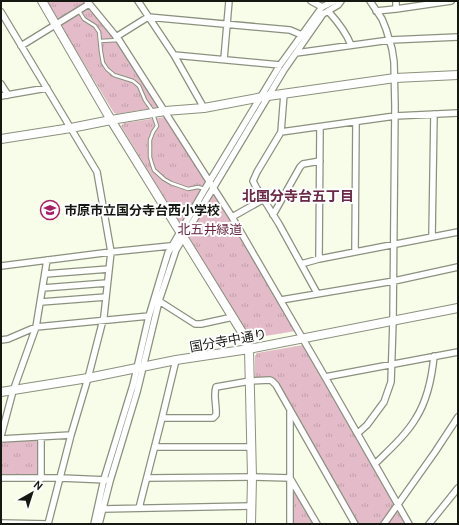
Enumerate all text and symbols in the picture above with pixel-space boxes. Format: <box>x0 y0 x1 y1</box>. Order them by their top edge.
district label: 北国分寺台五丁目 <box>242 187 354 205</box>
school or university icon: 市原市立国分寺台西小学校 <box>39 199 61 221</box>
place label: 市原市立国分寺台西小学校 <box>64 202 220 218</box>
park label: 北五井緑道 <box>177 221 243 237</box>
street label: 国分寺中通り <box>188 325 268 355</box>
north arrow <box>12 473 52 513</box>
text: N <box>31 477 46 493</box>

